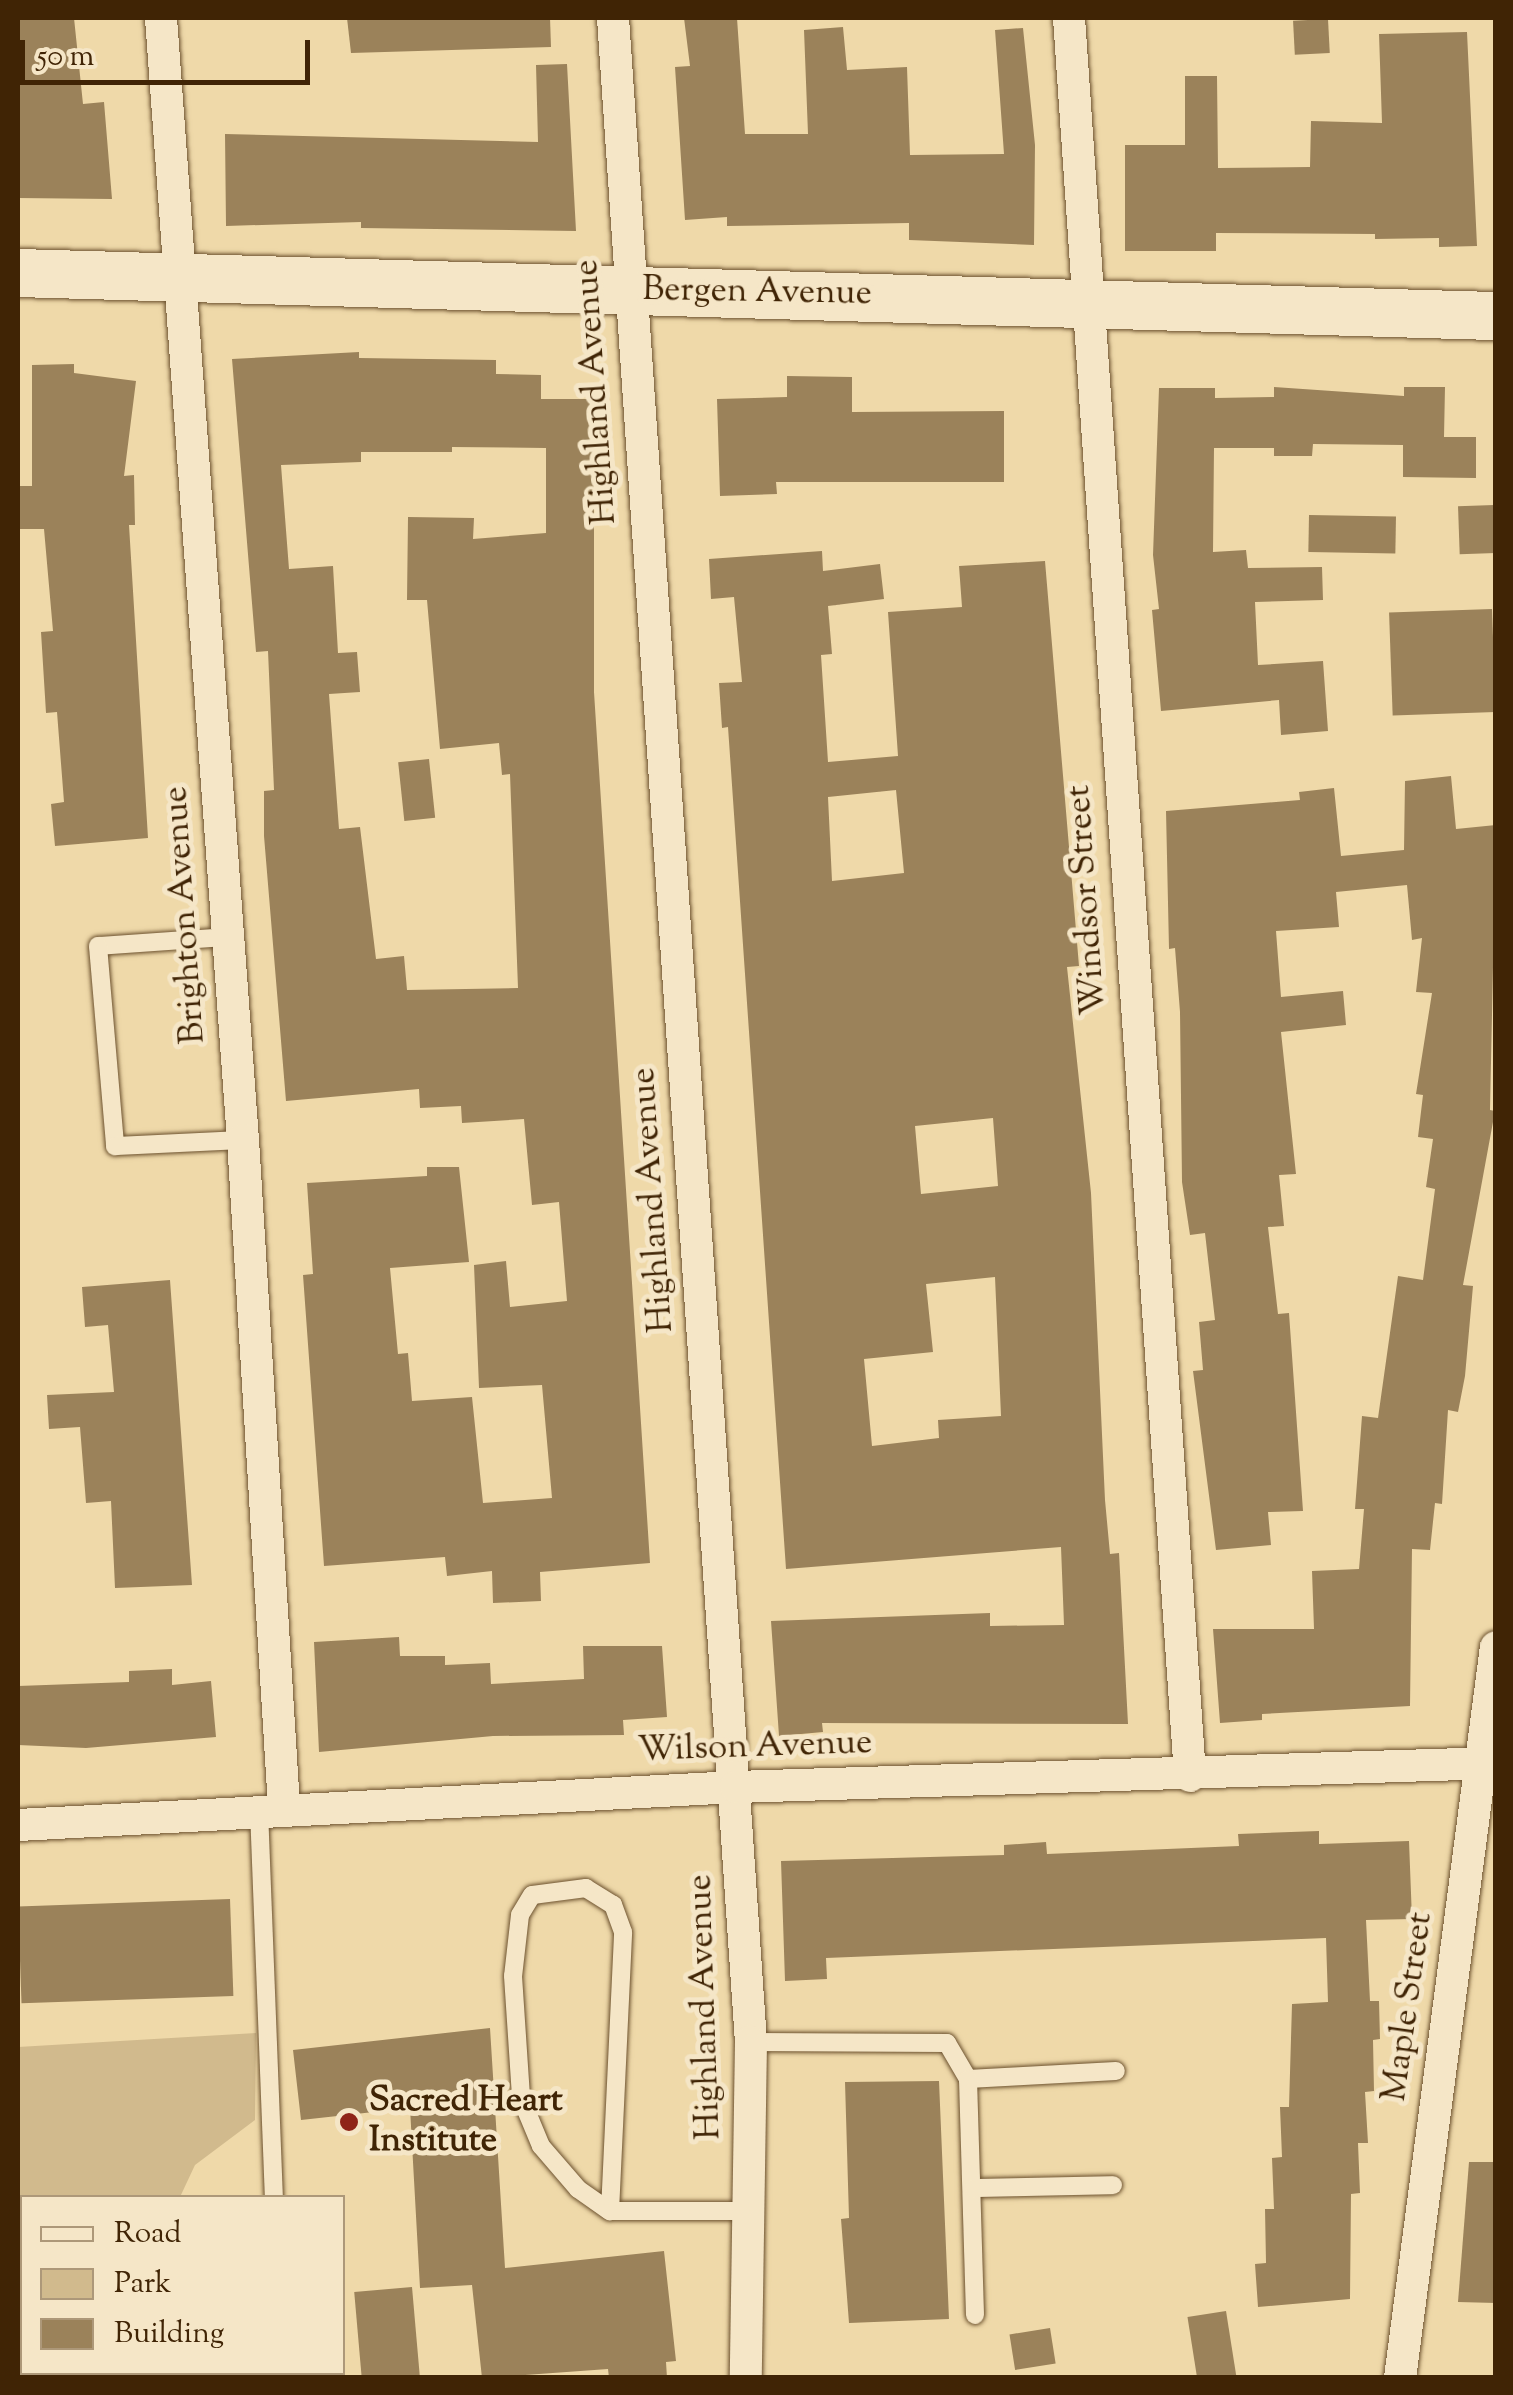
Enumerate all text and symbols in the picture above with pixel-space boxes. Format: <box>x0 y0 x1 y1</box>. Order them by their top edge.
scale bar <box>25 20 315 82</box>
text: 50 m <box>37 36 94 79</box>
street label: Highland Avenue <box>567 258 627 526</box>
street label: Bergen Avenue <box>642 270 872 316</box>
street label: Windsor Street <box>1059 783 1117 1017</box>
street label: Brighton Avenue <box>156 785 216 1045</box>
street label: Highland Avenue <box>624 1066 684 1334</box>
street label: Wilson Avenue <box>637 1723 873 1773</box>
street label: Highland Avenue <box>680 1874 732 2140</box>
street label: Maple Street <box>1375 1910 1443 2104</box>
place label: Sacred Heart Institute <box>369 2081 563 2163</box>
marker: Sacred Heart Institute <box>338 2111 360 2133</box>
legend <box>20 2195 345 2375</box>
text: Road <box>114 2213 181 2256</box>
text: Park <box>114 2263 171 2306</box>
text: Building <box>114 2313 224 2356</box>

